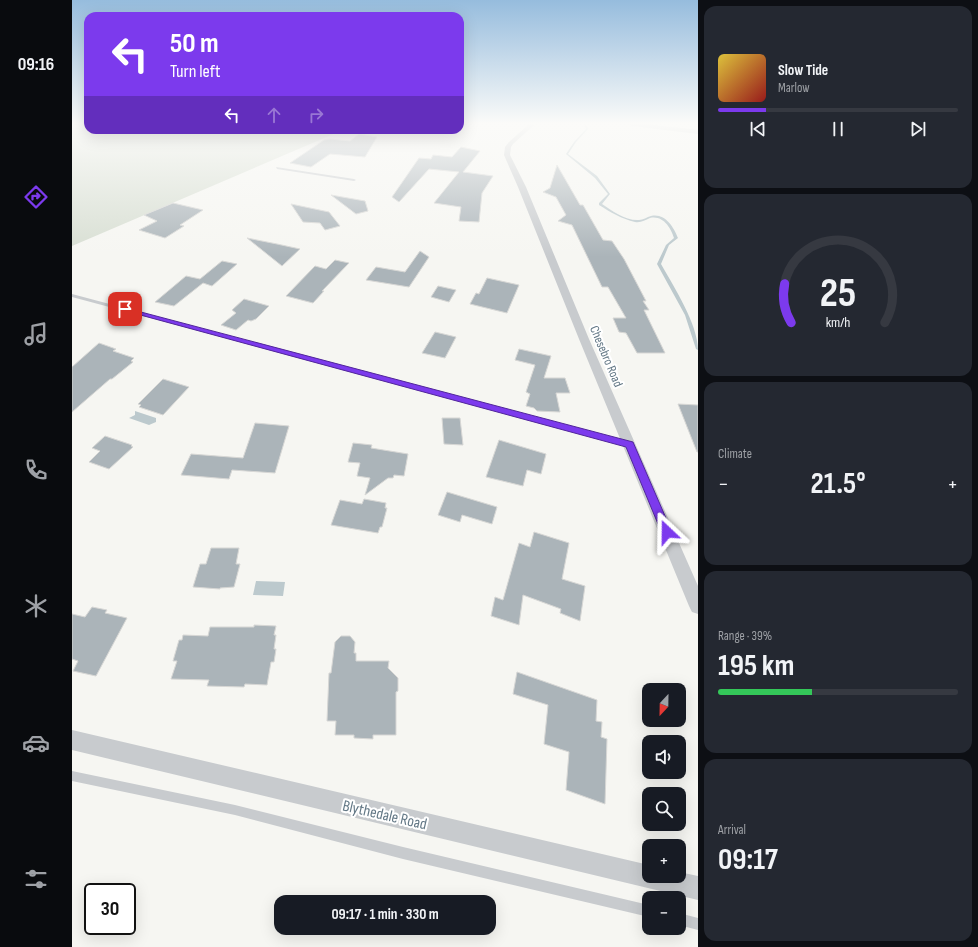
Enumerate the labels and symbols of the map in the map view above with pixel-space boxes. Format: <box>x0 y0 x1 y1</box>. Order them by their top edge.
pin <box>108 292 142 326</box>
street label: Chesebro Road <box>586 323 626 389</box>
position arrow <box>646 511 688 553</box>
north arrow <box>642 683 686 727</box>
street label: Blythedale Road <box>341 797 429 834</box>
speed limit sign: 30 <box>84 883 136 935</box>

